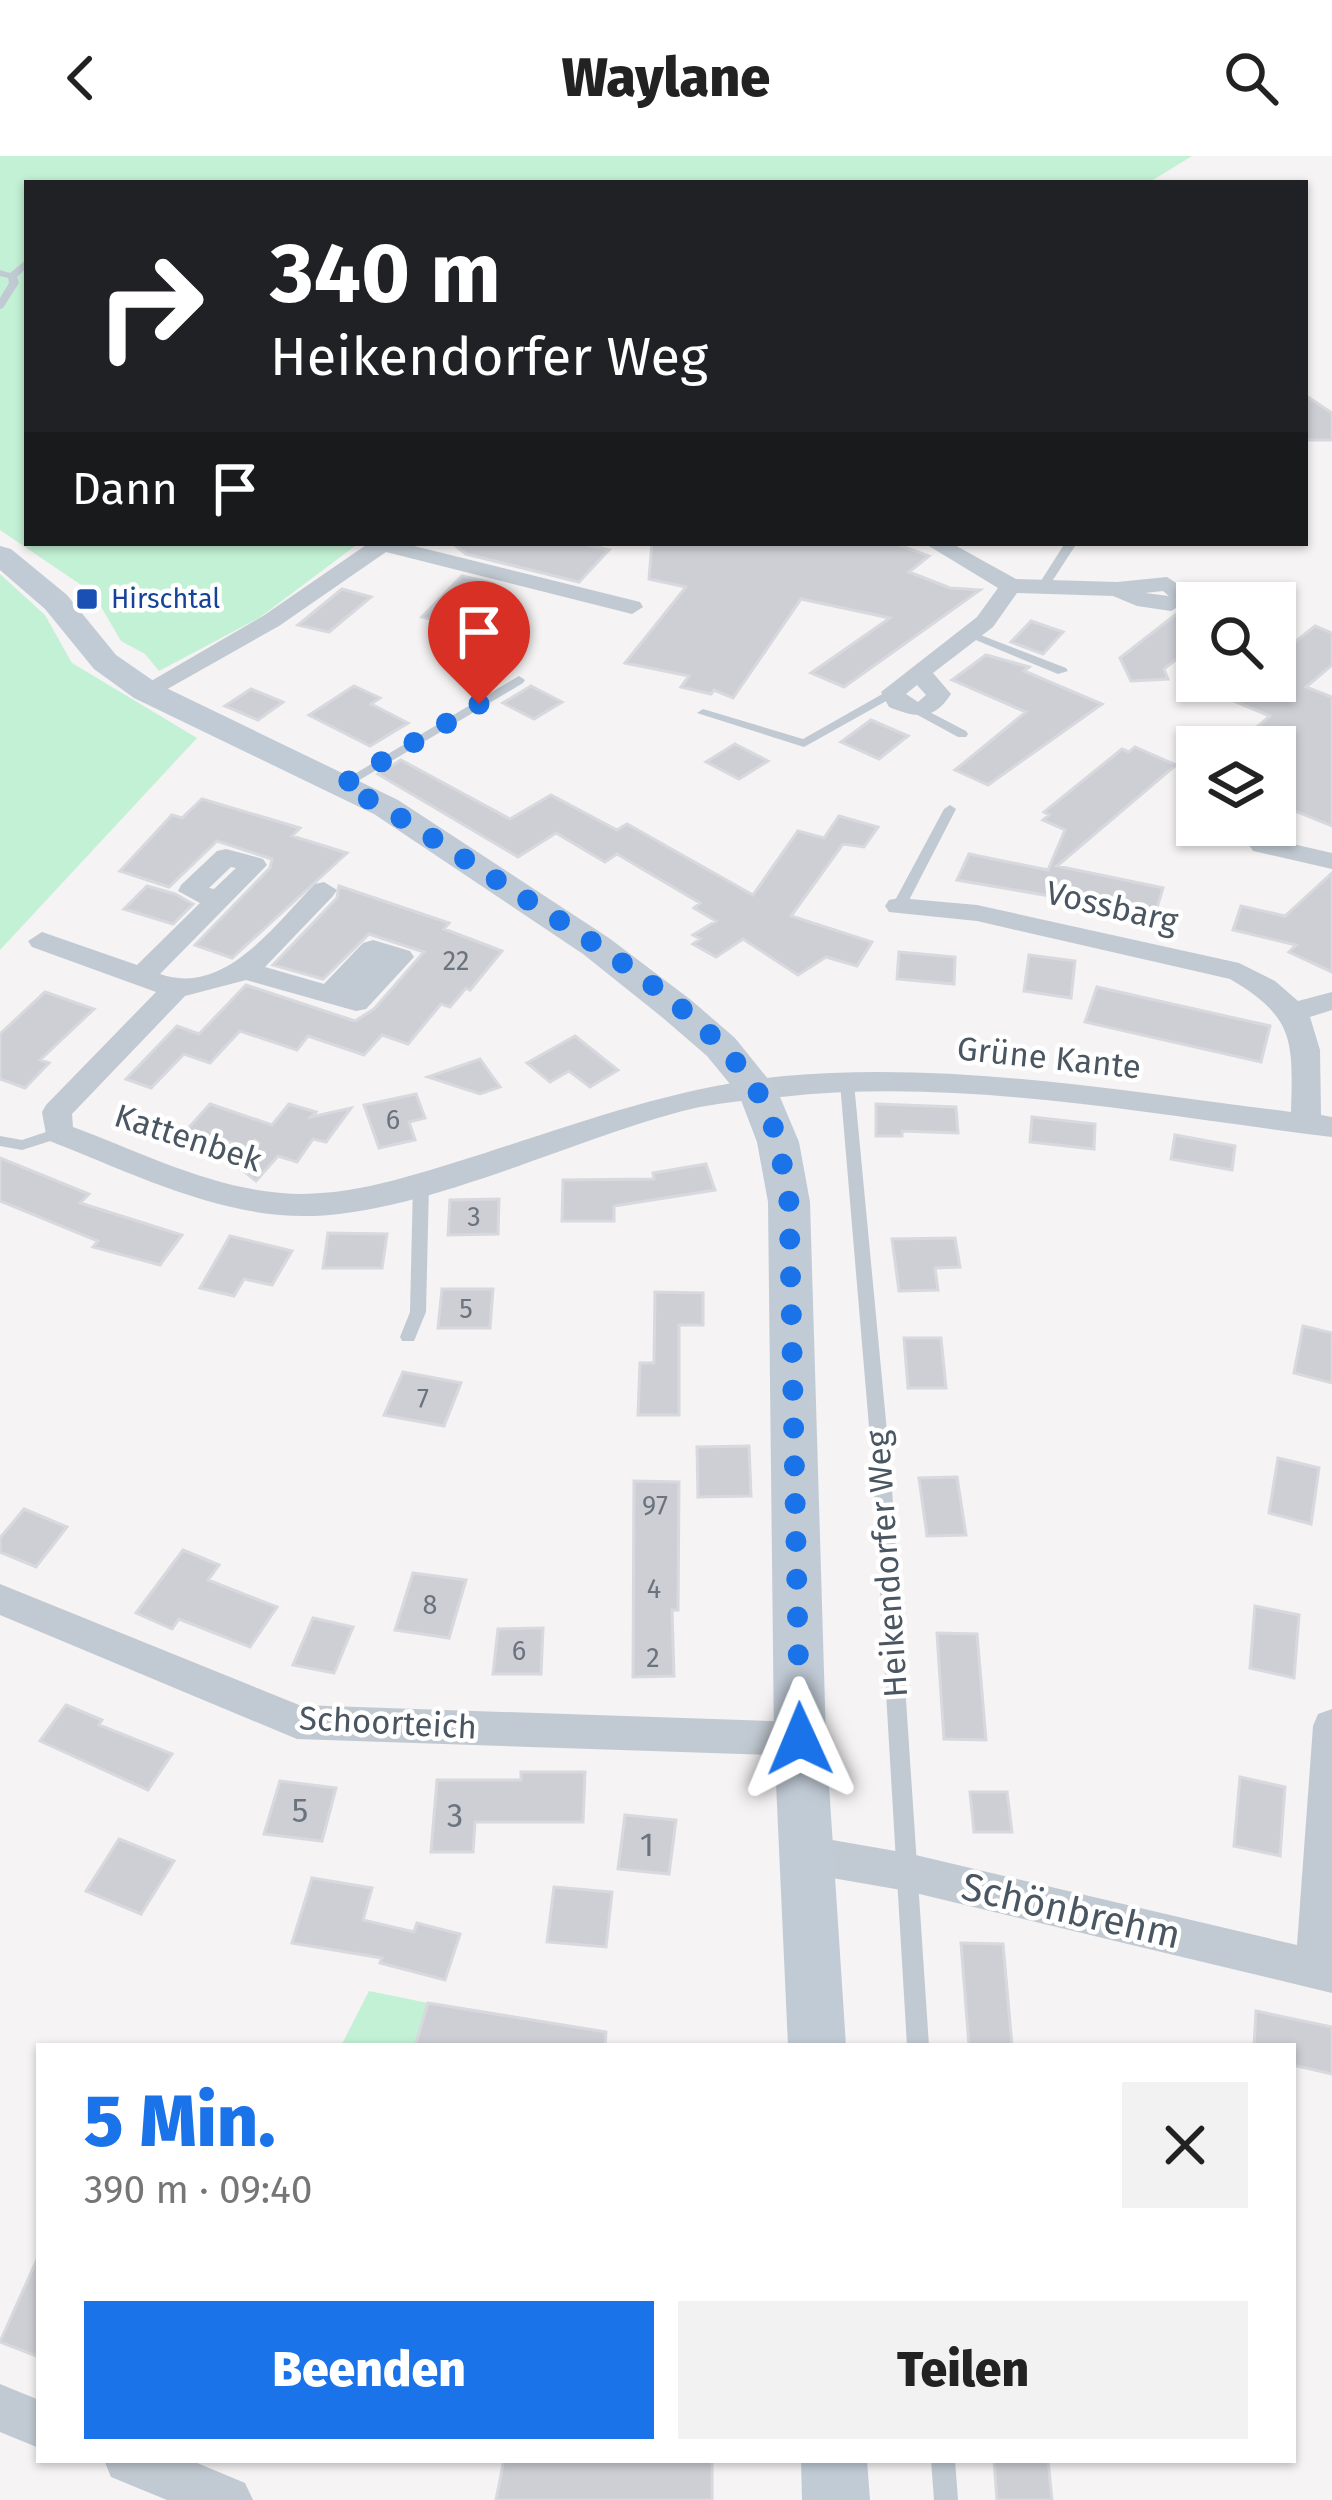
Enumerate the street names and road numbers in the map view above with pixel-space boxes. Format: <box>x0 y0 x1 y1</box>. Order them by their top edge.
street label: Vossbarg <box>1042 872 1183 942</box>
street label: Grüne Kante <box>955 1028 1143 1088</box>
street label: Kattenbek <box>109 1095 267 1181</box>
street label: Heikendorfer Weg <box>858 1428 916 1699</box>
street label: Schoorteich <box>298 1698 478 1748</box>
street label: Schönbrehm <box>957 1864 1185 1958</box>

